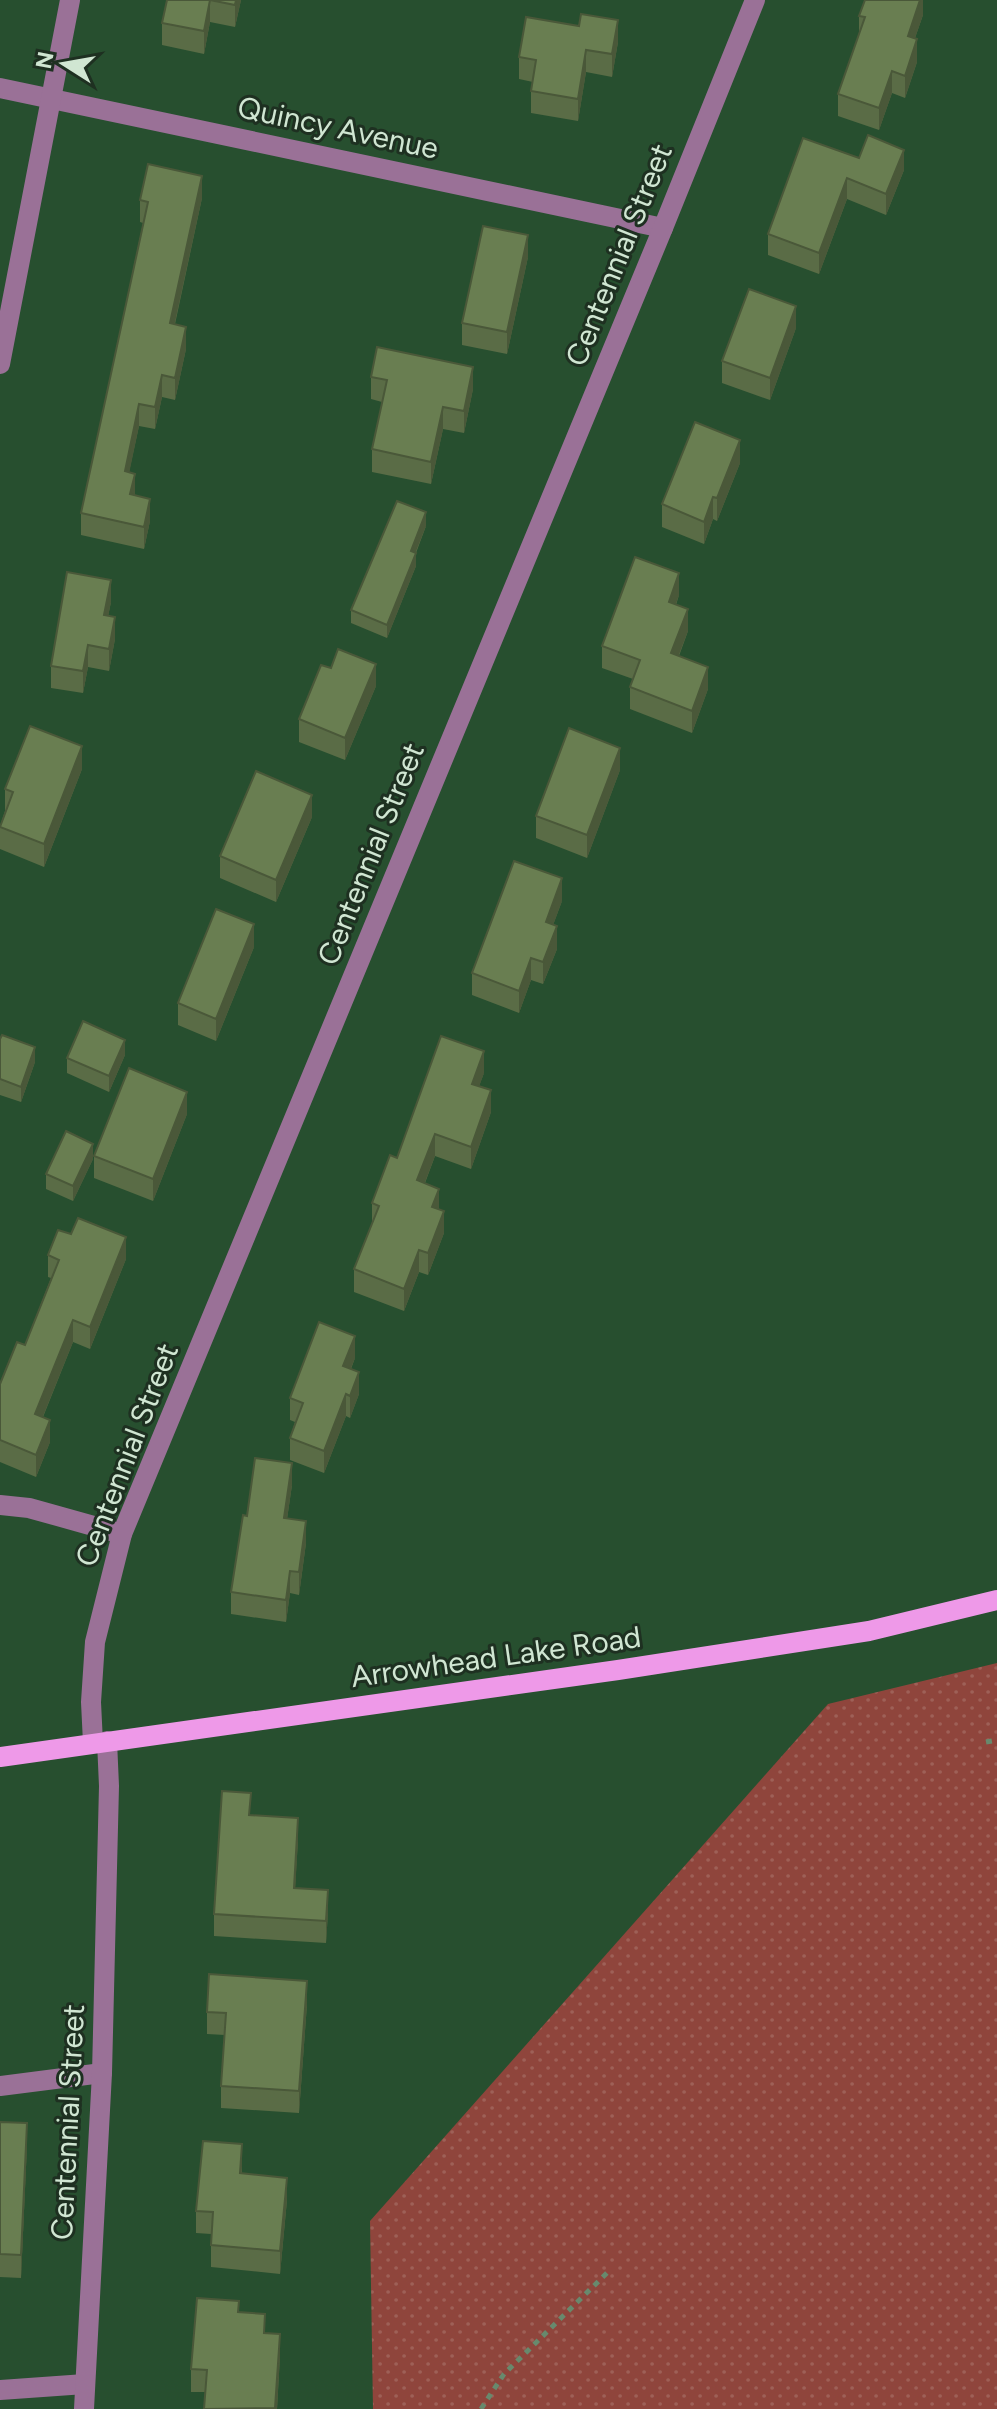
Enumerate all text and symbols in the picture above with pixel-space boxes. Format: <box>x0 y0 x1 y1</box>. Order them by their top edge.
north arrow <box>24 24 104 104</box>
text: N <box>30 49 60 71</box>
street label: Quincy Avenue <box>234 88 442 167</box>
street label: Centennial Street <box>557 138 680 371</box>
street label: Centennial Street <box>309 737 432 970</box>
street label: Centennial Street <box>67 1338 186 1572</box>
street label: Arrowhead Lake Road <box>349 1618 643 1695</box>
street label: Centennial Street <box>43 2003 92 2241</box>

